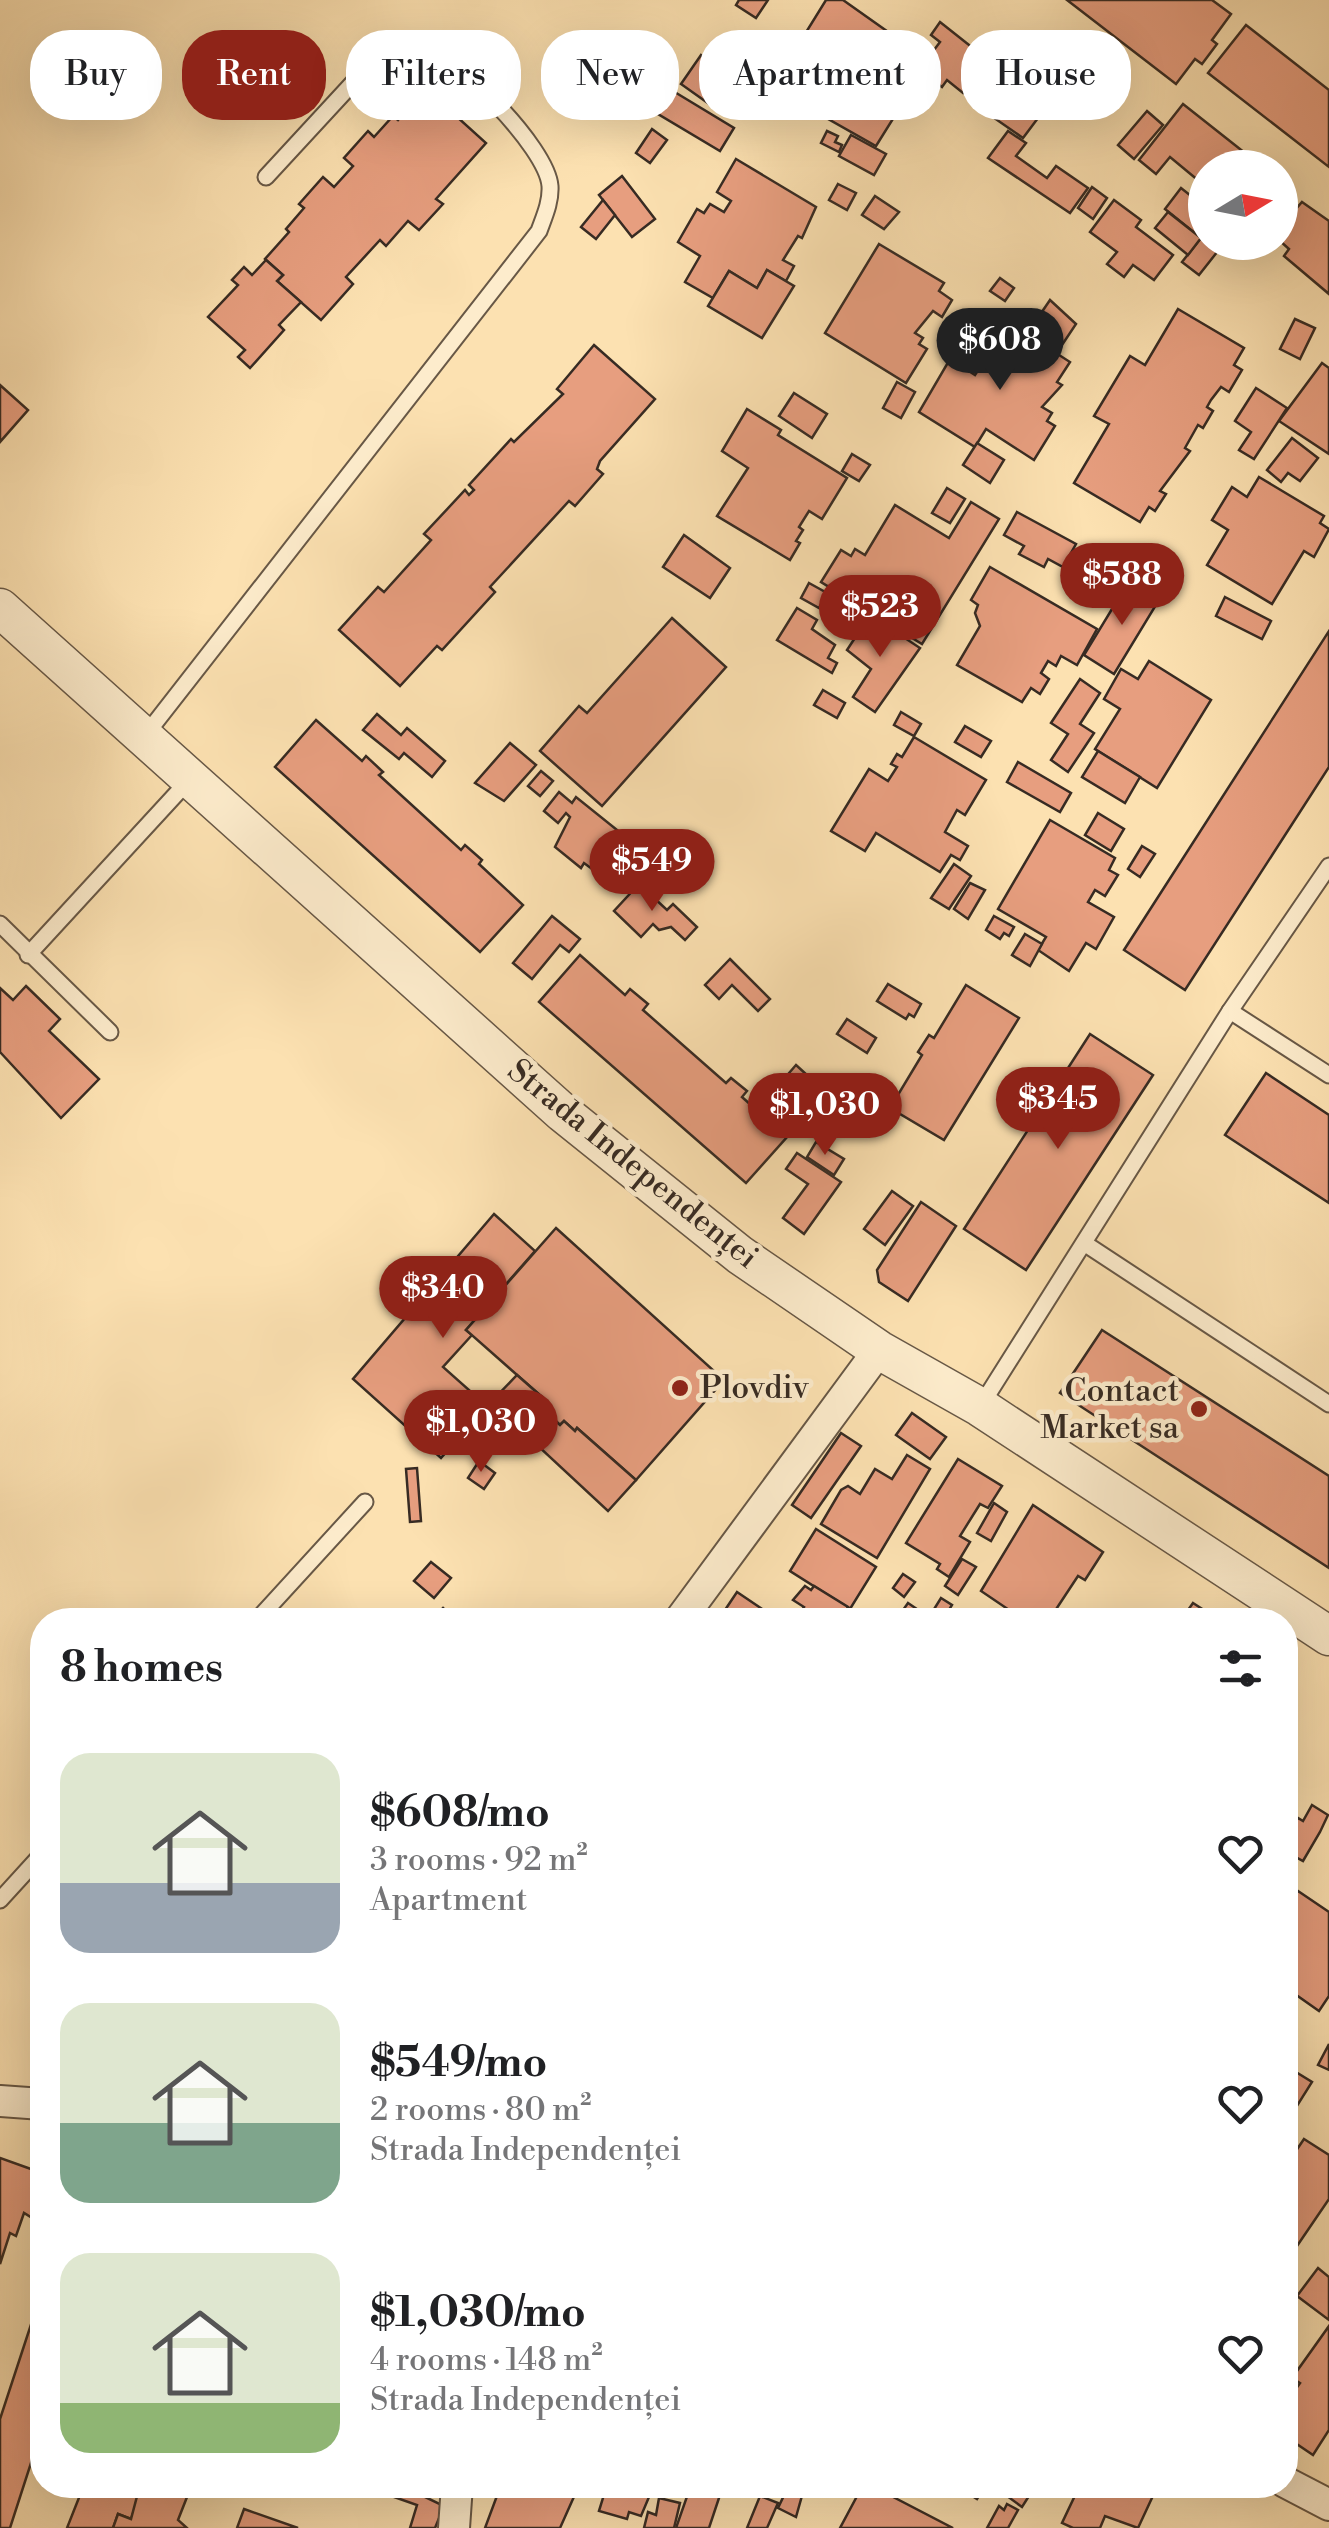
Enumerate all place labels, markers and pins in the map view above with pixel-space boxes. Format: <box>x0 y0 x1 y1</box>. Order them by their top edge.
pin: $608 <box>941 308 1059 393</box>
pin: $588 <box>1063 543 1181 628</box>
pin: $523 <box>821 575 939 660</box>
pin: $549 <box>593 829 711 914</box>
pin: $345 <box>999 1067 1117 1152</box>
pin: $1,030 <box>744 1073 906 1158</box>
pin: $340 <box>384 1256 502 1341</box>
place label: Plovdiv <box>700 1368 810 1408</box>
place label: Contact Market sa <box>1040 1371 1180 1448</box>
marker: Plovdiv <box>669 1377 691 1399</box>
pin: $1,030 <box>400 1390 562 1475</box>
marker: Contact Market sa <box>1188 1398 1210 1420</box>

